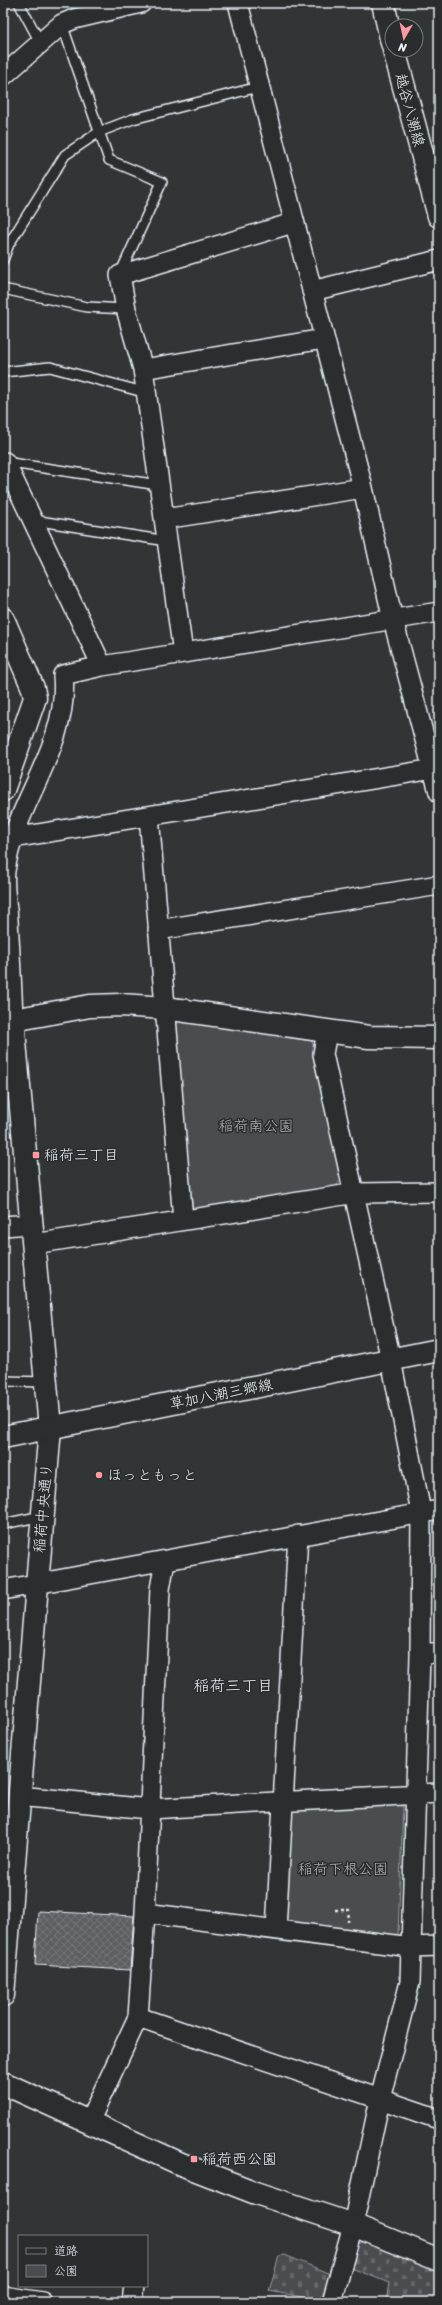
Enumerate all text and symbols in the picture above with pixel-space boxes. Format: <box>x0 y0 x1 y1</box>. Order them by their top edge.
north arrow <box>384 18 424 58</box>
text: N <box>397 37 409 58</box>
street label: 越谷八潮線 <box>388 70 432 150</box>
park label: 稲荷南公園 <box>218 1113 294 1139</box>
place label: 稲荷三丁目 <box>44 1142 119 1168</box>
marker: 稲荷三丁目 <box>31 1150 41 1160</box>
street label: 草加八潮三郷線 <box>167 1371 275 1417</box>
street label: 稲荷中央通り <box>26 1462 60 1554</box>
place label: ほっともっと <box>107 1462 197 1488</box>
marker: ほっともっと <box>94 1470 104 1480</box>
district label: 稲荷三丁目 <box>193 1671 273 1700</box>
park label: 稲荷下根公園 <box>298 1856 388 1882</box>
place label: 稲荷西公園 <box>202 2146 277 2172</box>
marker: 稲荷西公園 <box>189 2154 199 2164</box>
legend <box>18 2235 148 2287</box>
text: 道路 <box>54 2240 78 2262</box>
text: 公園 <box>54 2260 78 2282</box>

